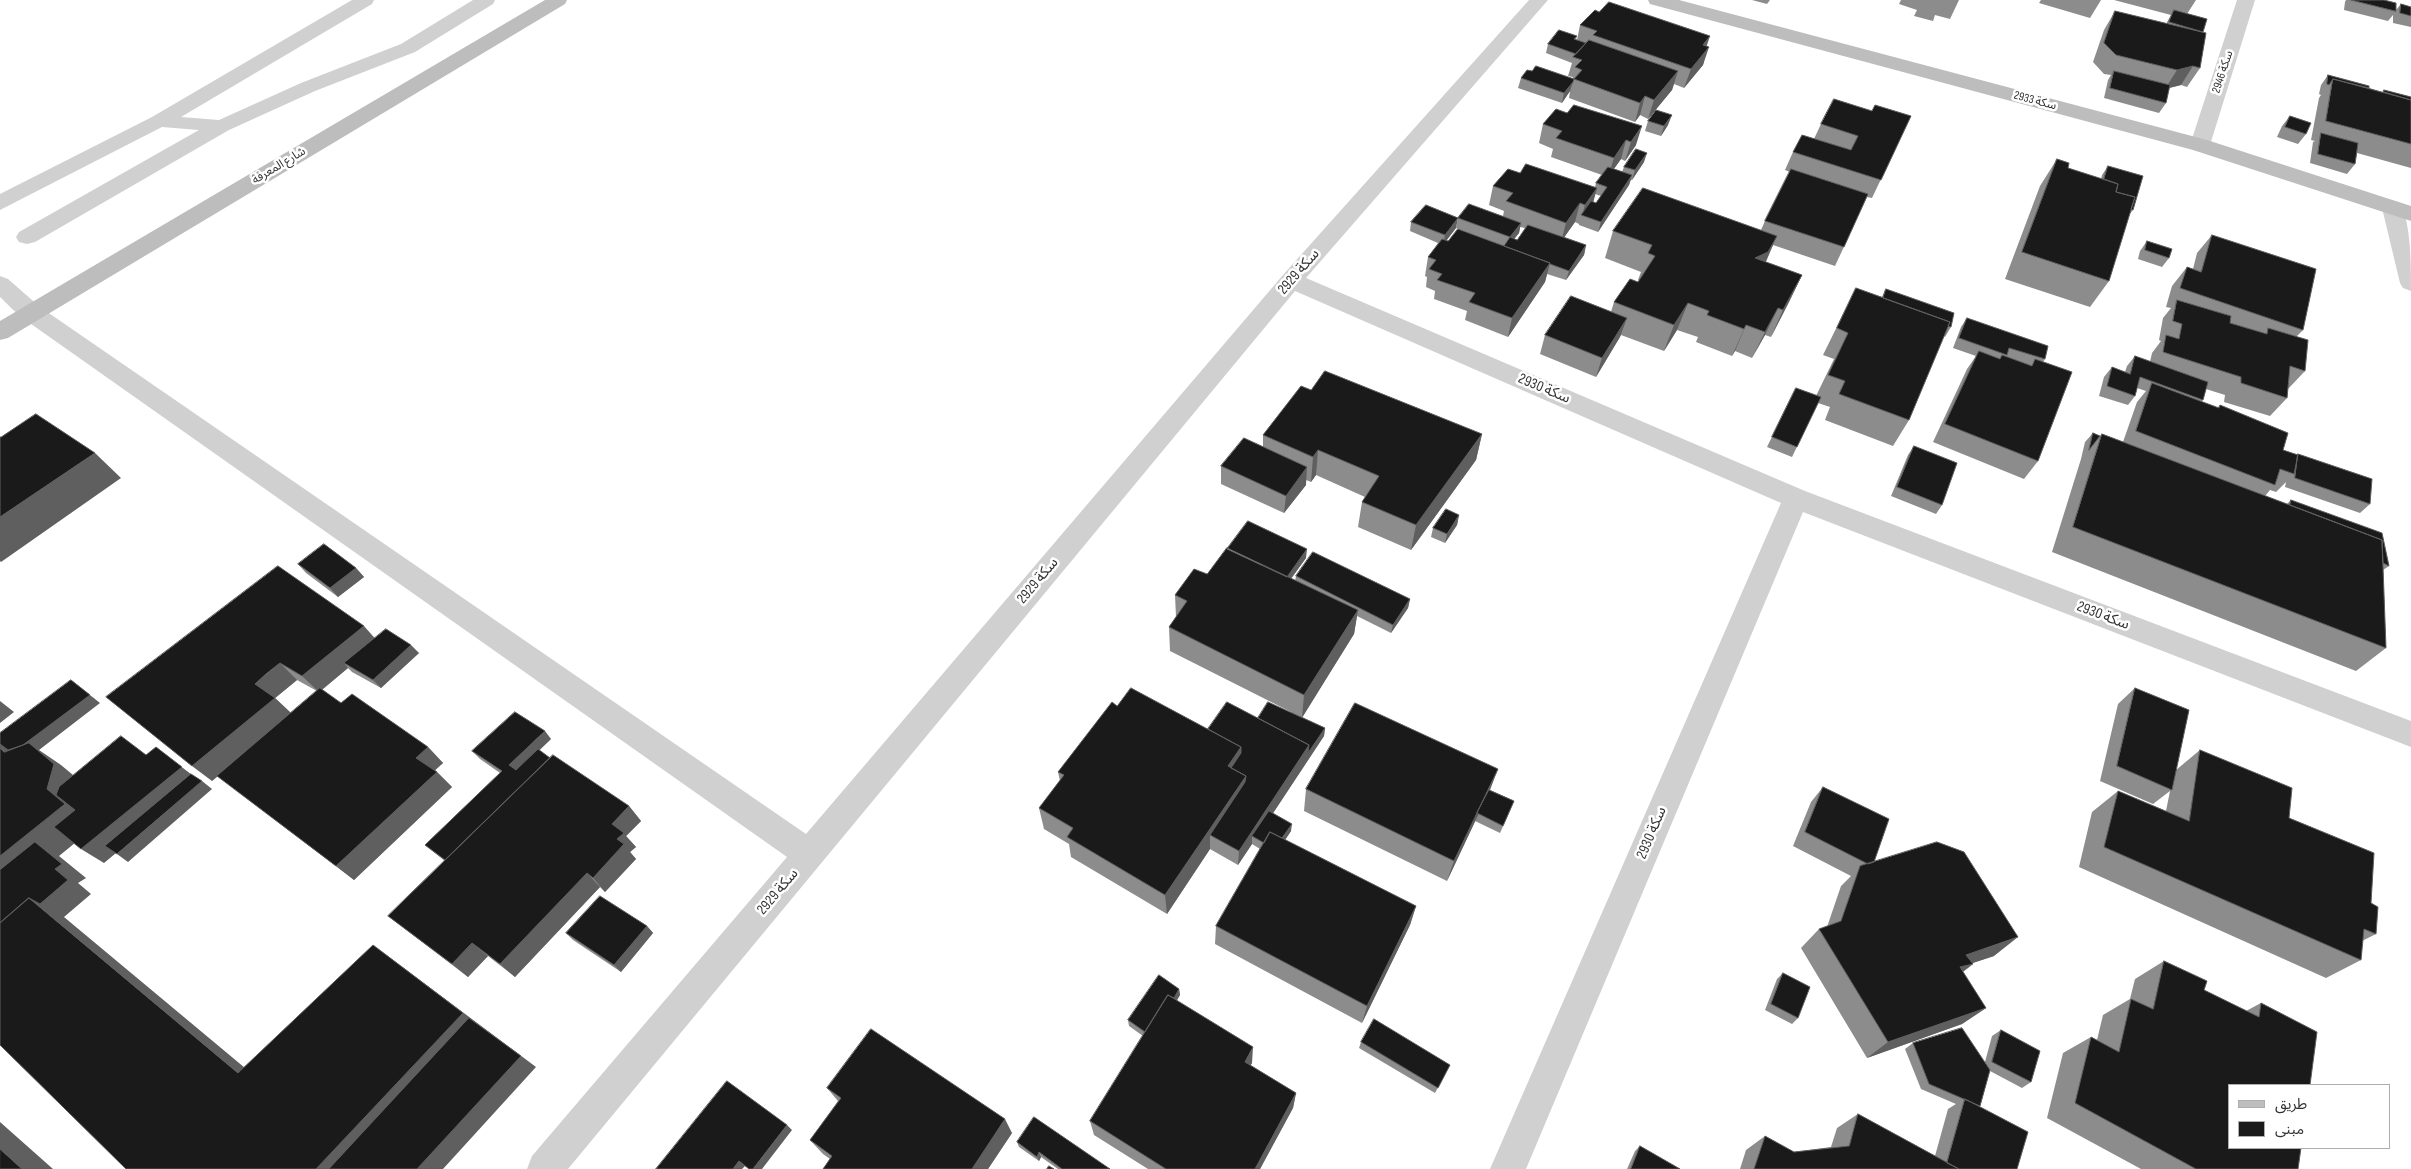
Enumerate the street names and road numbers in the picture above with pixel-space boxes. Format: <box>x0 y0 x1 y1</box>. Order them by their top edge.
street label: سكة 2946 <box>2209 49 2237 95</box>
street label: سكة 2933 <box>2012 88 2058 114</box>
street label: شارع المعرفة <box>250 144 308 188</box>
street label: سكة 2929 <box>1274 245 1324 299</box>
street label: سكة 2930 <box>1515 370 1573 408</box>
street label: سكة 2929 <box>1014 554 1062 608</box>
street label: سكة 2930 <box>2074 598 2132 634</box>
street label: سكة 2930 <box>1633 804 1671 862</box>
street label: سكة 2929 <box>754 865 802 919</box>

